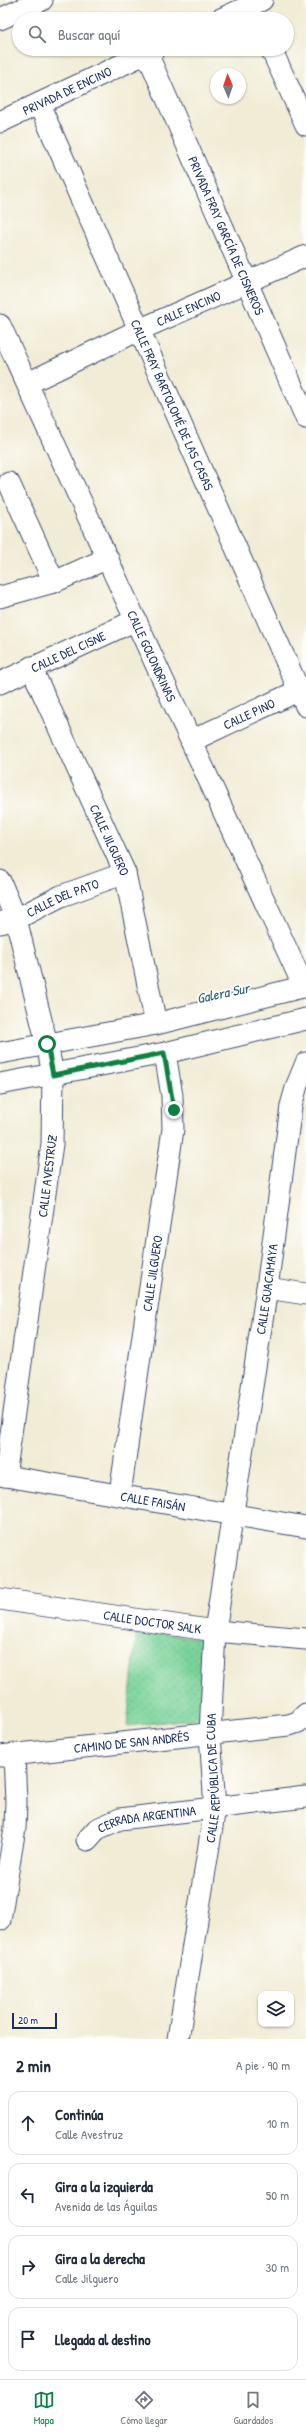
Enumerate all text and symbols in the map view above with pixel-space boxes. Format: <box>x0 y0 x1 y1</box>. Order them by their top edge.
search box <box>12 12 294 56</box>
icon: search <box>26 23 48 45</box>
text: Buscar aquí <box>58 24 121 45</box>
street label: PRIVADA DE ENCINO <box>20 62 114 119</box>
north arrow <box>210 68 246 104</box>
street label: PRIVADA FRAY GARCÍA DE CISNEROS <box>184 153 269 318</box>
street label: CALLE ENCINO <box>153 286 224 330</box>
street label: CALLE FRAY BARTOLOMÉ DE LAS CASAS <box>127 316 218 493</box>
street label: CALLE GOLONDRINAS <box>123 607 181 704</box>
street label: CALLE DEL CISNE <box>28 626 109 677</box>
street label: CALLE PINO <box>220 694 278 734</box>
street label: CALLE JILGUERO <box>86 801 134 879</box>
street label: CALLE DEL PATO <box>23 874 101 921</box>
water label: Galera Sur <box>195 977 252 1007</box>
route start <box>38 1035 56 1053</box>
route end <box>165 1101 183 1119</box>
street label: CALLE AVESTRUZ <box>33 1133 61 1218</box>
street label: CALLE JILGUERO <box>138 1234 166 1313</box>
street label: CALLE GUACAMAYA <box>251 1242 282 1336</box>
street label: CALLE FAISÁN <box>119 1487 187 1515</box>
street label: CALLE DOCTOR SALK <box>102 1606 203 1638</box>
street label: CALLE REPÚBLICA DE CUBA <box>201 1712 224 1844</box>
street label: CAMINO DE SAN ANDRÉS <box>73 1727 190 1757</box>
street label: CERRADA ARGENTINA <box>94 1801 197 1837</box>
map controls <box>258 1991 294 2027</box>
button: layers <box>258 1991 294 2027</box>
scale bar <box>12 2011 57 2030</box>
text: 20 m <box>18 2013 38 2027</box>
text: 2 min <box>16 2054 51 2077</box>
text: A pie · 90 m <box>236 2056 290 2074</box>
text: Continúa <box>55 2104 103 2125</box>
icon: ahead <box>17 2112 39 2134</box>
text: 10 m <box>267 2114 289 2132</box>
text: Calle Avestruz <box>55 2125 123 2143</box>
text: Gira a la izquierda <box>55 2176 153 2197</box>
icon: left <box>17 2184 39 2206</box>
text: 50 m <box>266 2186 289 2204</box>
text: Avenida de las Águilas <box>55 2197 157 2215</box>
text: Gira a la derecha <box>55 2248 145 2269</box>
icon: right <box>17 2256 39 2278</box>
text: 30 m <box>266 2258 289 2276</box>
text: Calle Jilguero <box>55 2269 119 2287</box>
icon: arrive <box>17 2328 39 2350</box>
text: Llegada al destino <box>55 2329 151 2350</box>
tab: Mapa <box>33 2389 55 2427</box>
tab: Cómo llegar <box>120 2389 168 2427</box>
tab: Guardados <box>233 2389 273 2427</box>

